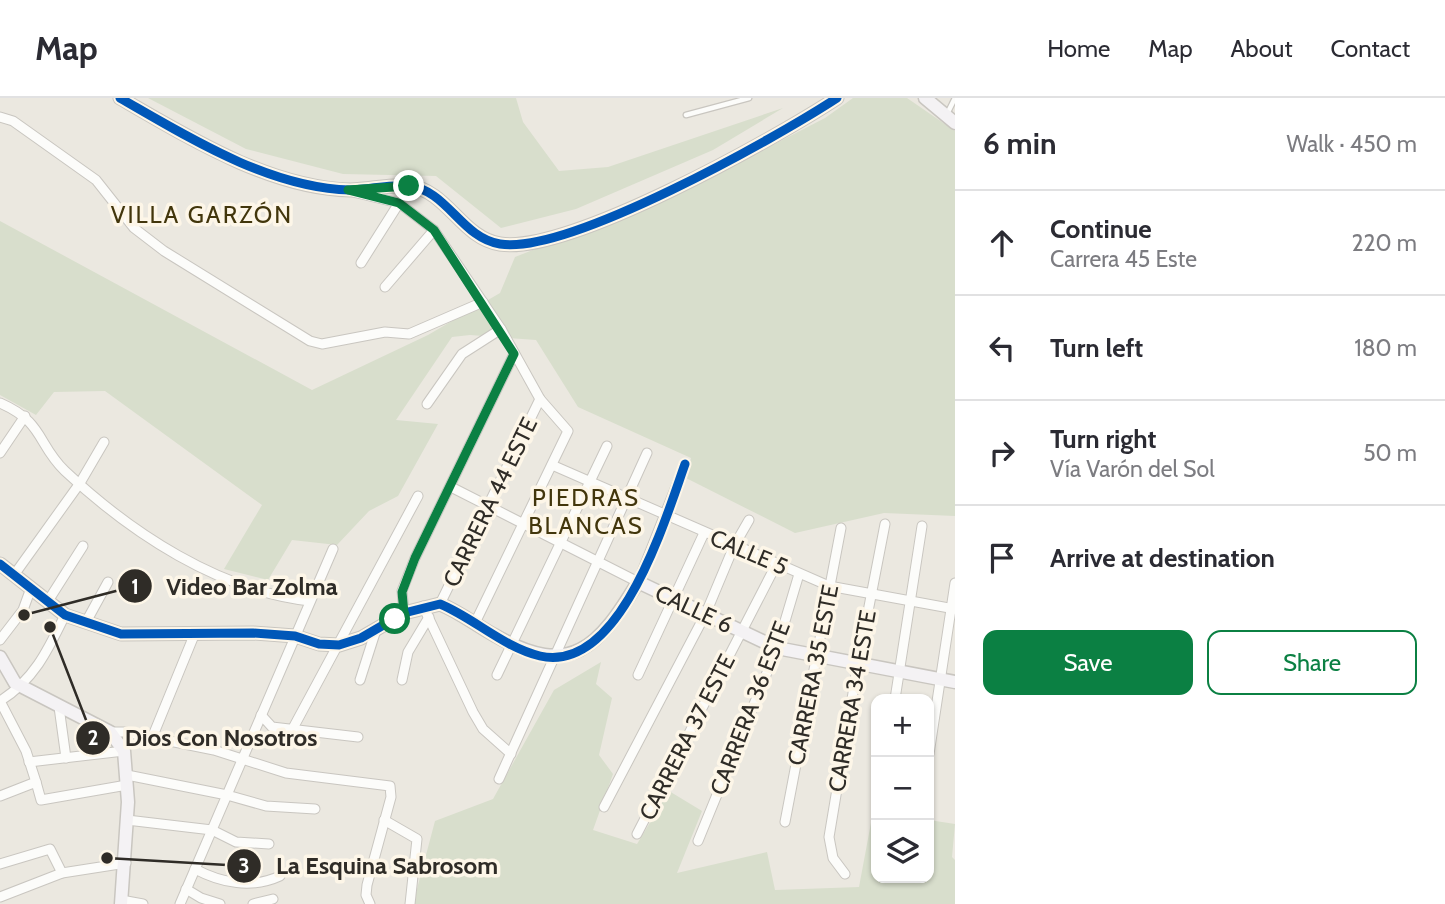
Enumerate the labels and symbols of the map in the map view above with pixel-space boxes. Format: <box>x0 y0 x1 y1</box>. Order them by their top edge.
route end <box>393 170 424 201</box>
district label: VILLA GARZÓN <box>111 200 293 229</box>
street label: CARRERA 44 ESTE <box>437 413 543 591</box>
district label: PIEDRAS BLANCAS <box>528 483 644 540</box>
street label: CALLE 5 <box>706 523 792 581</box>
callout: Video Bar Zolma <box>117 564 352 609</box>
text: Video Bar Zolma <box>166 572 338 601</box>
text: 1 <box>131 574 139 599</box>
street label: CALLE 6 <box>651 579 737 639</box>
street label: CARRERA 35 ESTE <box>782 582 844 768</box>
route start <box>379 603 410 634</box>
street label: CARRERA 34 ESTE <box>822 608 882 794</box>
street label: CARRERA 36 ESTE <box>704 617 796 799</box>
street label: CARRERA 37 ESTE <box>633 649 741 825</box>
callout: Dios Con Nosotros <box>76 716 331 761</box>
text: Dios Con Nosotros <box>125 723 317 752</box>
text: 2 <box>87 725 99 750</box>
callout: La Esquina Sabrosom <box>227 843 512 888</box>
text: La Esquina Sabrosom <box>276 851 498 880</box>
text: 3 <box>238 853 250 878</box>

